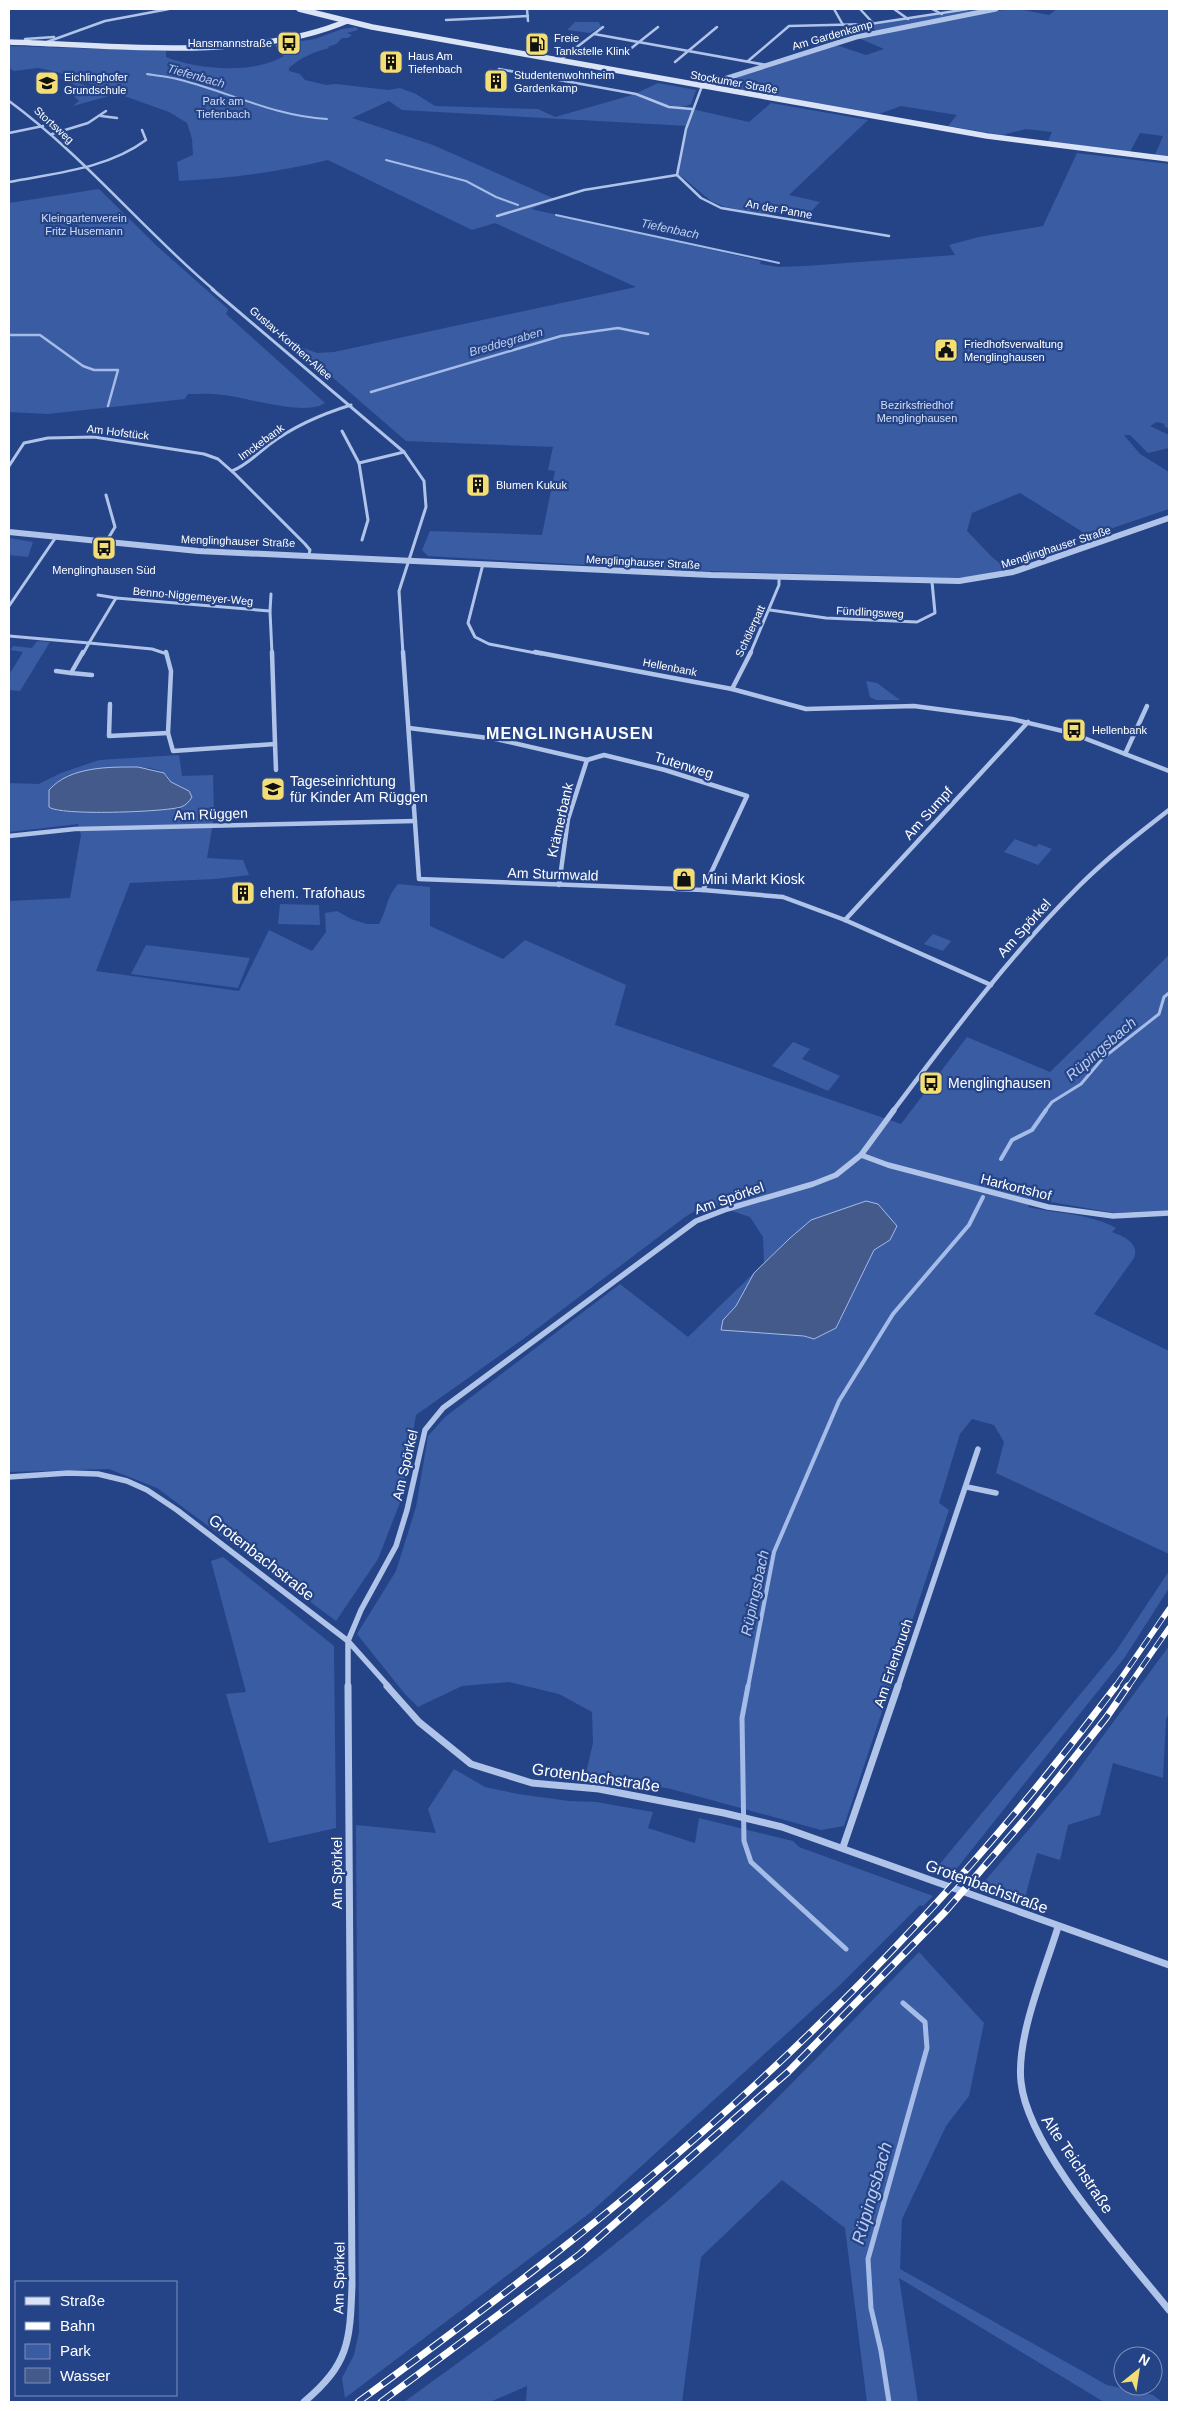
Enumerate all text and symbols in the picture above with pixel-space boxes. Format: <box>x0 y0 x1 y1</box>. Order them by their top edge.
street label: Am Gardenkamp <box>790 18 874 52</box>
bus stop icon: Hansmannstraße <box>276 30 302 56</box>
fuel station icon: Freie Tankstelle Klink <box>524 31 550 57</box>
place label: Freie Tankstelle Klink <box>554 32 630 57</box>
place label: Hansmannstraße <box>188 37 272 49</box>
building icon: Haus Am Tiefenbach <box>378 49 404 75</box>
place label: Haus Am Tiefenbach <box>408 50 462 75</box>
water label: Tiefenbach <box>166 61 227 91</box>
building icon: Studentenwohnheim Gardenkamp <box>483 68 509 94</box>
street label: Stockumer Straße <box>689 68 779 96</box>
place label: Studentenwohnheim Gardenkamp <box>514 69 614 94</box>
school or university icon: Eichlinghofer Grundschule <box>34 70 60 96</box>
place label: Eichlinghofer Grundschule <box>64 71 128 96</box>
park label: Park am Tiefenbach <box>196 95 250 120</box>
street label: Stortsweg <box>32 104 76 146</box>
street label: An der Panne <box>745 197 813 221</box>
park label: Kleingartenverein Fritz Husemann <box>41 212 127 237</box>
water label: Tiefenbach <box>640 216 701 242</box>
street label: Gustav-Korthen-Allee <box>247 304 335 382</box>
water label: Breddegraben <box>468 325 545 359</box>
public building icon: Friedhofsverwaltung Menglinghausen <box>933 337 959 363</box>
place label: Friedhofsverwaltung Menglinghausen <box>964 338 1063 363</box>
park label: Bezirksfriedhof Menglinghausen <box>877 399 957 424</box>
street label: Imckebank <box>236 421 286 462</box>
street label: Am Hofstück <box>86 422 150 442</box>
building icon: Blumen Kukuk <box>465 472 491 498</box>
place label: Blumen Kukuk <box>496 479 567 491</box>
street label: Menglinghauser Straße <box>1000 524 1112 570</box>
street label: Menglinghauser Straße <box>181 533 295 549</box>
bus stop icon: Menglinghausen Süd <box>91 535 117 561</box>
street label: Menglinghauser Straße <box>586 553 700 571</box>
place label: Menglinghausen Süd <box>52 564 156 576</box>
street label: Benno-Niggemeyer-Weg <box>132 585 254 607</box>
street label: Schölerpatt <box>733 603 767 659</box>
street label: Fündlingsweg <box>836 604 904 620</box>
street label: Hellenbank <box>642 656 699 678</box>
bus stop icon: Hellenbank <box>1061 717 1087 743</box>
place label: Hellenbank <box>1092 724 1148 736</box>
district label: MENGLINGHAUSEN <box>486 725 654 742</box>
street label: Tutenweg <box>653 748 715 782</box>
place label: Tageseinrichtung für Kinder Am Rüggen <box>290 773 428 805</box>
school or university icon: Tageseinrichtung für Kinder Am Rüggen <box>260 776 286 802</box>
street label: Krämerbank <box>544 780 577 859</box>
street label: Am Sumpf <box>900 783 956 843</box>
street label: Am Rüggen <box>174 805 248 823</box>
street label: Am Sturmwald <box>507 864 599 884</box>
shop icon: Mini Markt Kiosk <box>671 866 697 892</box>
place label: Mini Markt Kiosk <box>702 871 806 887</box>
building icon: ehem. Trafohaus <box>230 880 256 906</box>
place label: ehem. Trafohaus <box>260 885 365 901</box>
street label: Am Spörkel <box>994 896 1054 960</box>
water label: Rüpingsbach <box>1062 1013 1139 1084</box>
bus stop icon: Menglinghausen <box>918 1070 944 1096</box>
place label: Menglinghausen <box>948 1075 1051 1091</box>
street label: Harkortshof <box>979 1170 1053 1204</box>
street label: Am Spörkel <box>692 1179 766 1217</box>
street label: Am Spörkel <box>389 1428 421 1502</box>
street label: Grotenbachstraße <box>206 1511 318 1604</box>
water label: Rüpingsbach <box>737 1548 772 1637</box>
street label: Am Erlenbruch <box>870 1617 916 1709</box>
street label: Grotenbachstraße <box>531 1760 661 1795</box>
street label: Am Spörkel <box>329 1837 345 1909</box>
street label: Grotenbachstraße <box>923 1856 1050 1917</box>
street label: Alte Teichstraße <box>1039 2112 1117 2217</box>
water label: Rüpingsbach <box>848 2140 896 2246</box>
street label: Am Spörkel <box>330 2242 348 2314</box>
legend <box>15 2281 178 2396</box>
text: Straße <box>60 2292 105 2309</box>
text: Bahn <box>60 2317 95 2334</box>
text: Park <box>60 2342 91 2359</box>
north arrow <box>1113 2346 1163 2396</box>
text: N <box>1136 2350 1153 2369</box>
text: Wasser <box>60 2367 110 2384</box>

